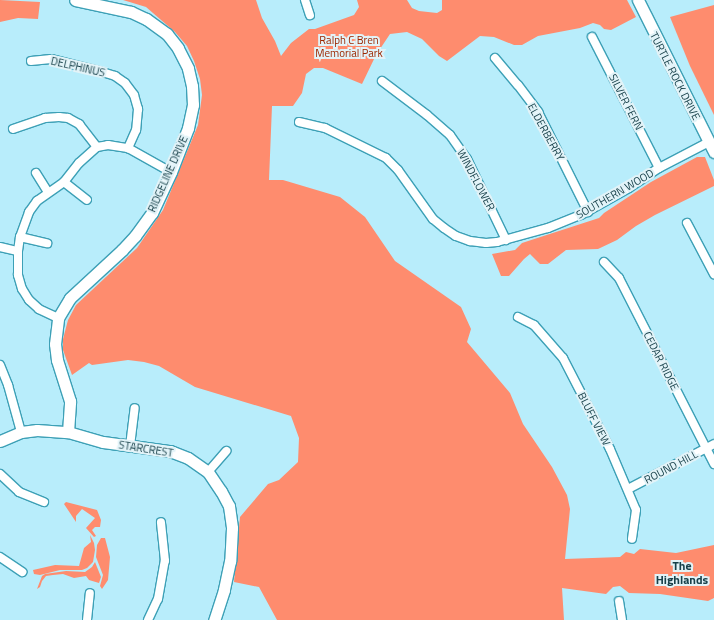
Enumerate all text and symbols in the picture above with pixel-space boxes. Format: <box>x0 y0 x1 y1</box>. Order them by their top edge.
street label: TURTLE ROCK DRIVE <box>647 30 703 122</box>
park label: Ralph C Bren Memorial Park <box>315 34 383 60</box>
street label: DELPHINUS <box>49 54 107 80</box>
street label: SILVER FERN <box>606 72 646 132</box>
street label: ELDERBERRY <box>525 101 567 163</box>
street label: RIDGELINE DRIVE <box>145 134 191 214</box>
street label: WINDFLOWER <box>454 147 498 213</box>
street label: SOUTHERN WOOD <box>574 166 656 222</box>
street label: CEDAR RIDGE <box>641 329 681 393</box>
street label: BLUFF VIEW <box>575 390 613 448</box>
street label: STARCREST <box>118 438 174 460</box>
street label: ROUND HILL <box>642 447 700 487</box>
district label: The Highlands <box>656 559 708 587</box>

